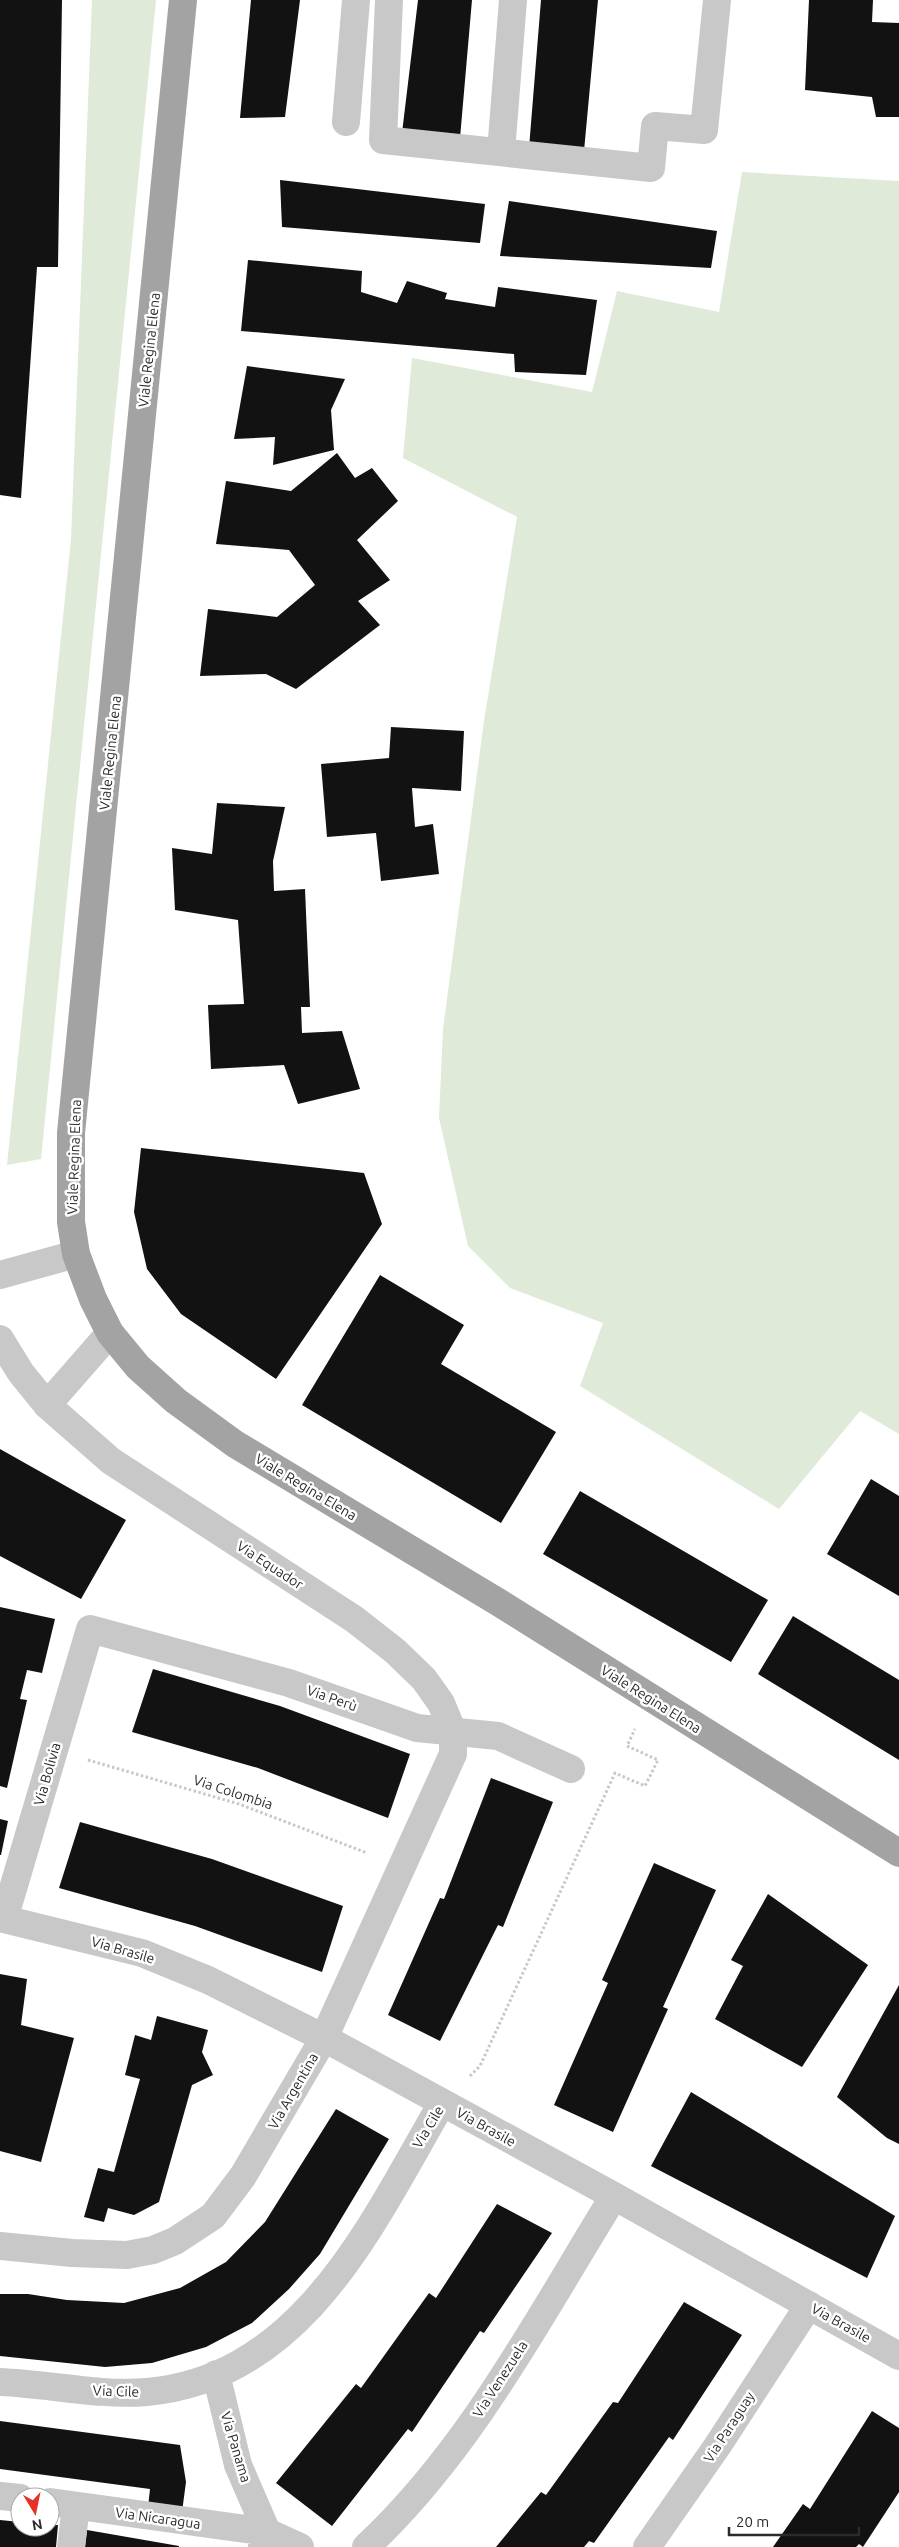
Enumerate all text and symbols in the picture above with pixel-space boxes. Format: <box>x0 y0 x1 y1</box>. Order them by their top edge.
street label: Viale Regina Elena <box>135 292 163 408</box>
street label: Viale Regina Elena <box>96 695 124 811</box>
street label: Viale Regina Elena <box>64 1099 84 1215</box>
street label: Viale Regina Elena <box>252 1450 360 1524</box>
street label: Via Equador <box>234 1538 307 1593</box>
street label: Viale Regina Elena <box>598 1662 704 1736</box>
street label: Via Perù <box>305 1682 359 1714</box>
street label: Via Bolivia <box>30 1741 64 1807</box>
street label: Via Colombia <box>191 1772 275 1812</box>
street label: Via Brasile <box>89 1933 157 1967</box>
street label: Via Argentina <box>265 2050 321 2132</box>
street label: Via Cile <box>409 2103 447 2151</box>
street label: Via Brasile <box>454 2104 518 2150</box>
street label: Via Brasile <box>809 2300 873 2346</box>
street label: Via Venezuela <box>469 2338 531 2420</box>
street label: Via Cile <box>92 2382 140 2400</box>
street label: Via Paraguay <box>700 2388 758 2465</box>
street label: Via Panama <box>218 2410 254 2484</box>
north arrow <box>10 2487 60 2537</box>
street label: Via Nicaragua <box>114 2504 202 2532</box>
scale bar <box>729 2504 859 2536</box>
text: 20 m <box>736 2513 769 2530</box>
text: N <box>31 2516 44 2534</box>

